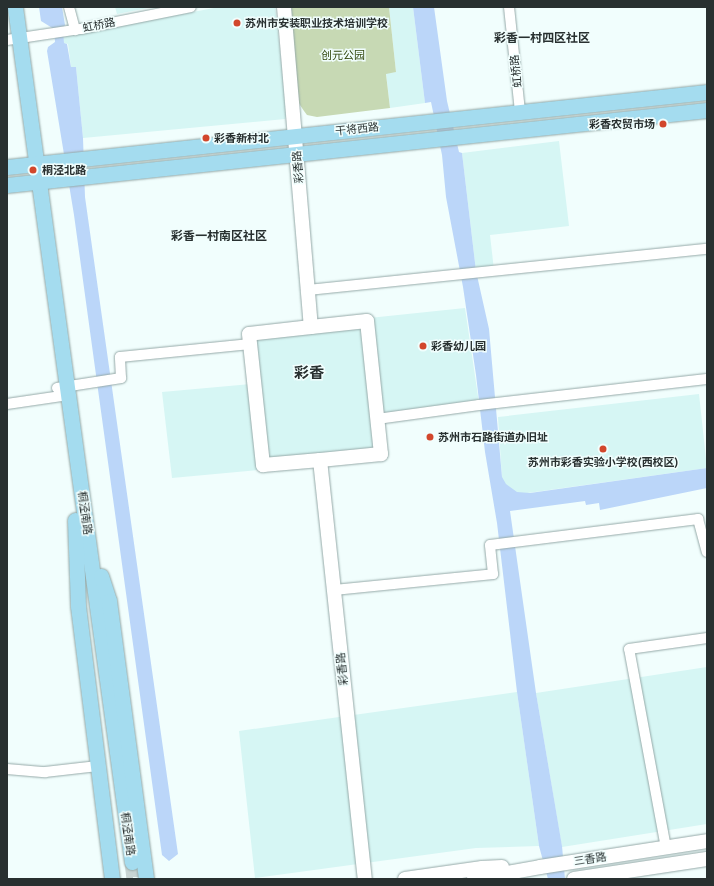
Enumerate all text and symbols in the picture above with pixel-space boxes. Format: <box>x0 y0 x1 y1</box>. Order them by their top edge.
street label: 虹桥路 <box>82 15 116 35</box>
place label: 苏州市安装职业技术培训学校 <box>245 16 388 30</box>
marker: 苏州市安装职业技术培训学校 <box>232 18 242 28</box>
district label: 彩香一村四区社区 <box>494 31 590 45</box>
park label: 创元公园 <box>321 48 365 62</box>
street label: 虹桥路 <box>508 54 524 88</box>
place label: 彩香农贸市场 <box>589 117 655 131</box>
marker: 彩香农贸市场 <box>658 119 668 129</box>
street label: 干将西路 <box>334 120 380 138</box>
place label: 彩香新村北 <box>214 131 269 145</box>
marker: 彩香新村北 <box>201 133 211 143</box>
street label: 彩香路 <box>290 150 306 184</box>
place label: 桐泾北路 <box>42 163 86 177</box>
marker: 桐泾北路 <box>27 164 39 176</box>
district label: 彩香一村南区社区 <box>171 229 267 243</box>
place label: 彩香幼儿园 <box>431 339 486 353</box>
marker: 彩香幼儿园 <box>418 341 428 351</box>
district label: 彩香 <box>294 364 324 382</box>
place label: 苏州市石路街道办旧址 <box>438 430 548 444</box>
marker: 苏州市石路街道办旧址 <box>425 432 435 442</box>
marker: 苏州市彩香实验小学校(西校区) <box>598 444 608 454</box>
place label: 苏州市彩香实验小学校(西校区) <box>528 455 678 469</box>
street label: 桐泾南路 <box>75 490 95 536</box>
street label: 彩香路 <box>334 652 350 686</box>
street label: 桐泾南路 <box>118 811 138 857</box>
street label: 三香路 <box>573 850 607 868</box>

